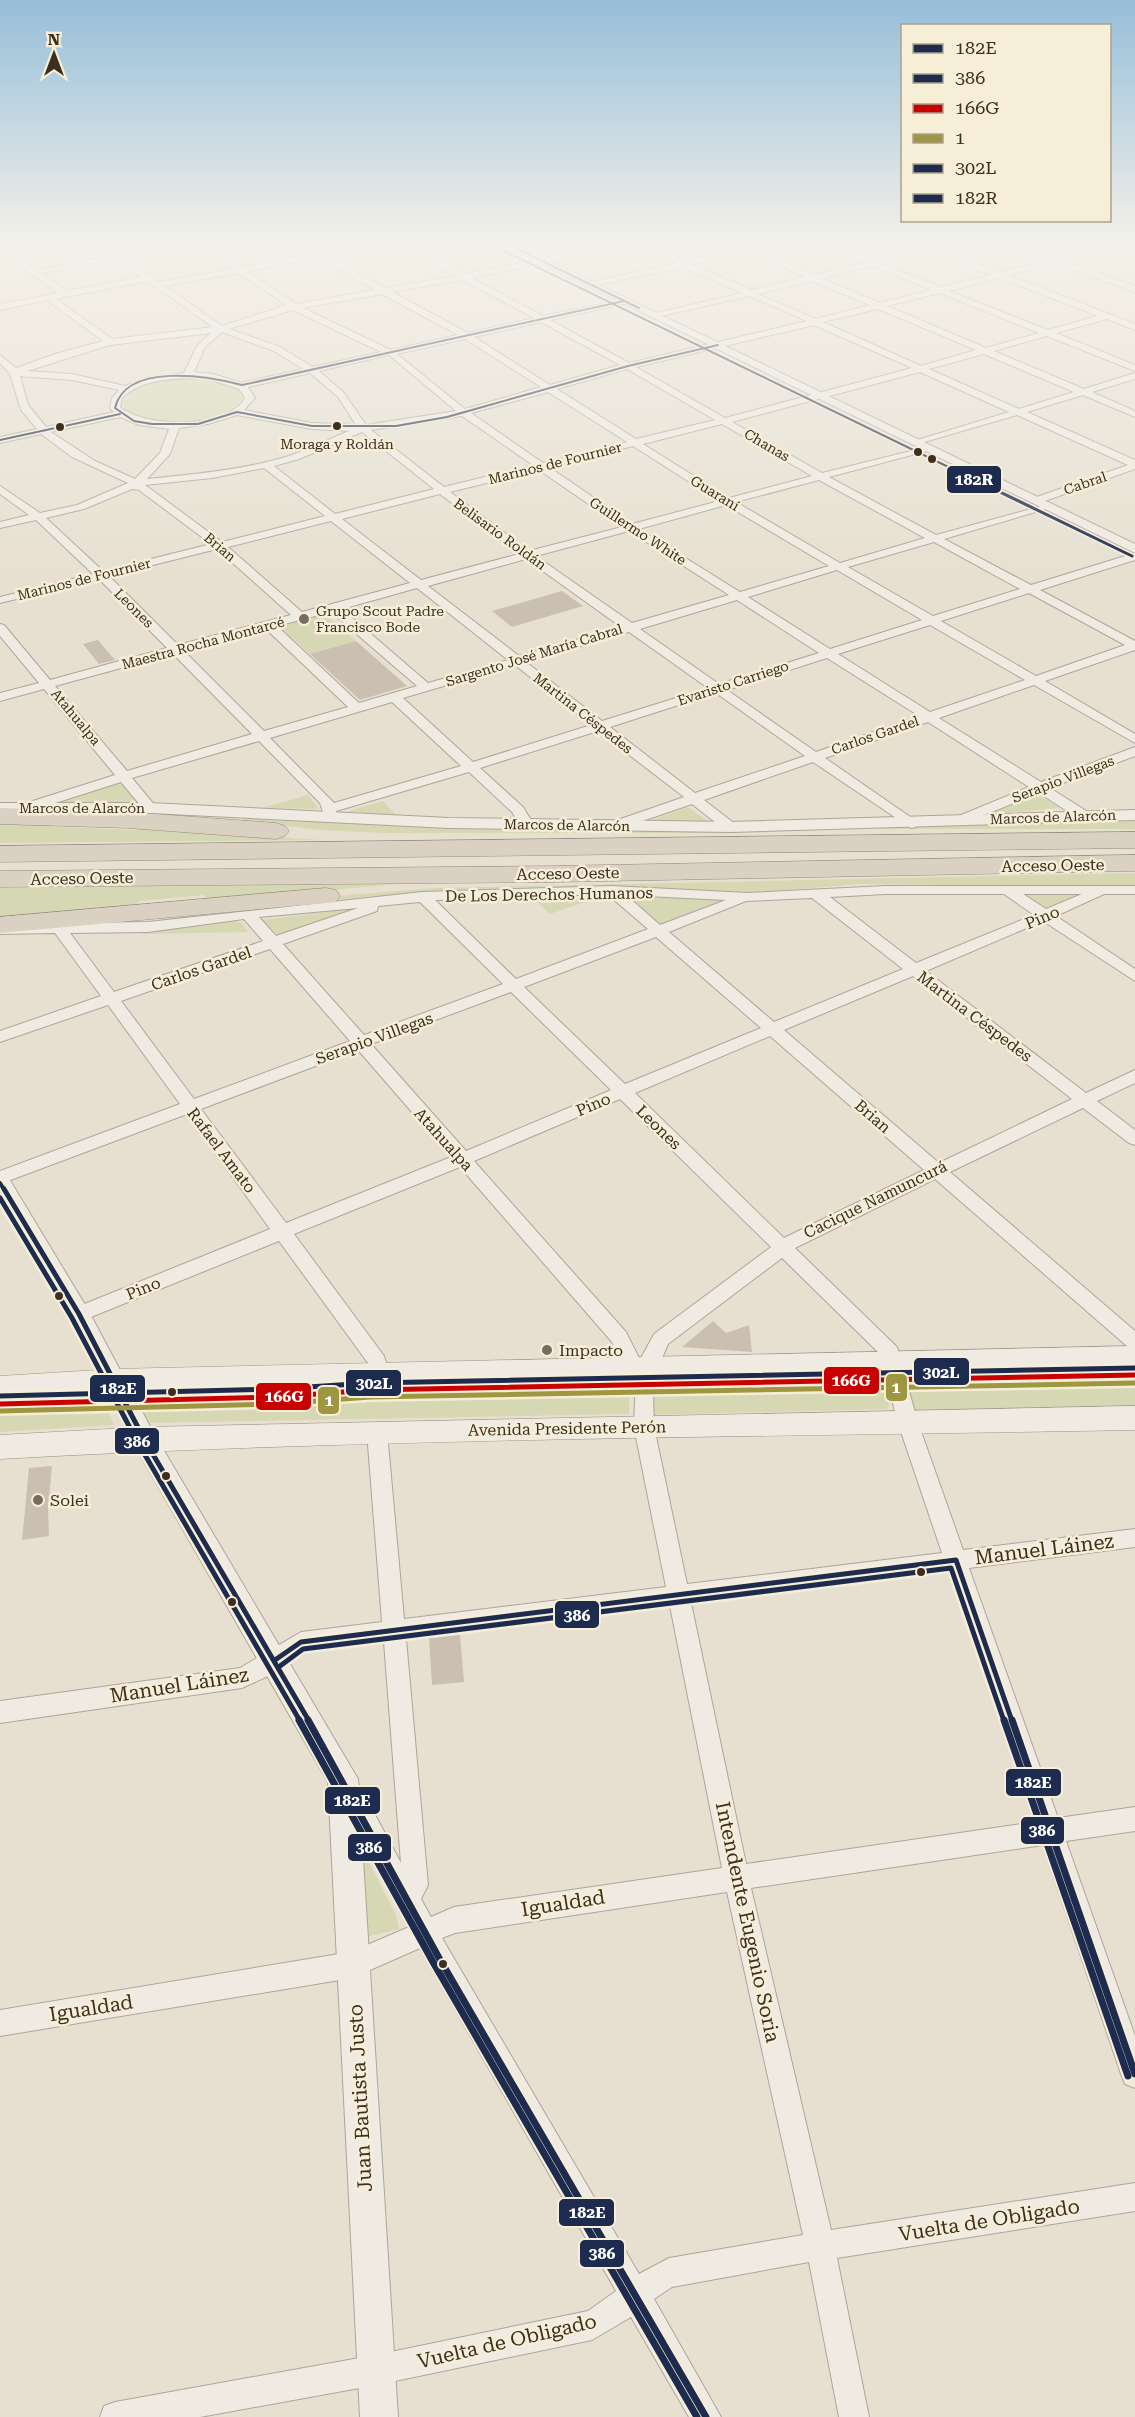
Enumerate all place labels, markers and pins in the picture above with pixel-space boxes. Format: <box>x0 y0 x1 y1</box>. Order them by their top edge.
marker: Moraga y Roldán <box>331 420 343 432</box>
unlabelled marker <box>54 421 66 433</box>
place label: Moraga y Roldán <box>280 436 394 452</box>
unlabelled marker <box>912 446 924 458</box>
unlabelled marker <box>926 453 938 465</box>
place label: Grupo Scout Padre Francisco Bode <box>316 603 444 635</box>
marker: Grupo Scout Padre Francisco Bode <box>297 612 311 626</box>
unlabelled marker <box>53 1290 65 1302</box>
place label: Impacto <box>559 1341 623 1360</box>
marker: Impacto <box>540 1343 554 1357</box>
unlabelled marker <box>166 1386 178 1398</box>
unlabelled marker <box>160 1470 172 1482</box>
place label: Solei <box>50 1491 89 1510</box>
marker: Solei <box>31 1493 45 1507</box>
unlabelled marker <box>915 1566 927 1578</box>
unlabelled marker <box>226 1596 238 1608</box>
unlabelled marker <box>437 1958 449 1970</box>

